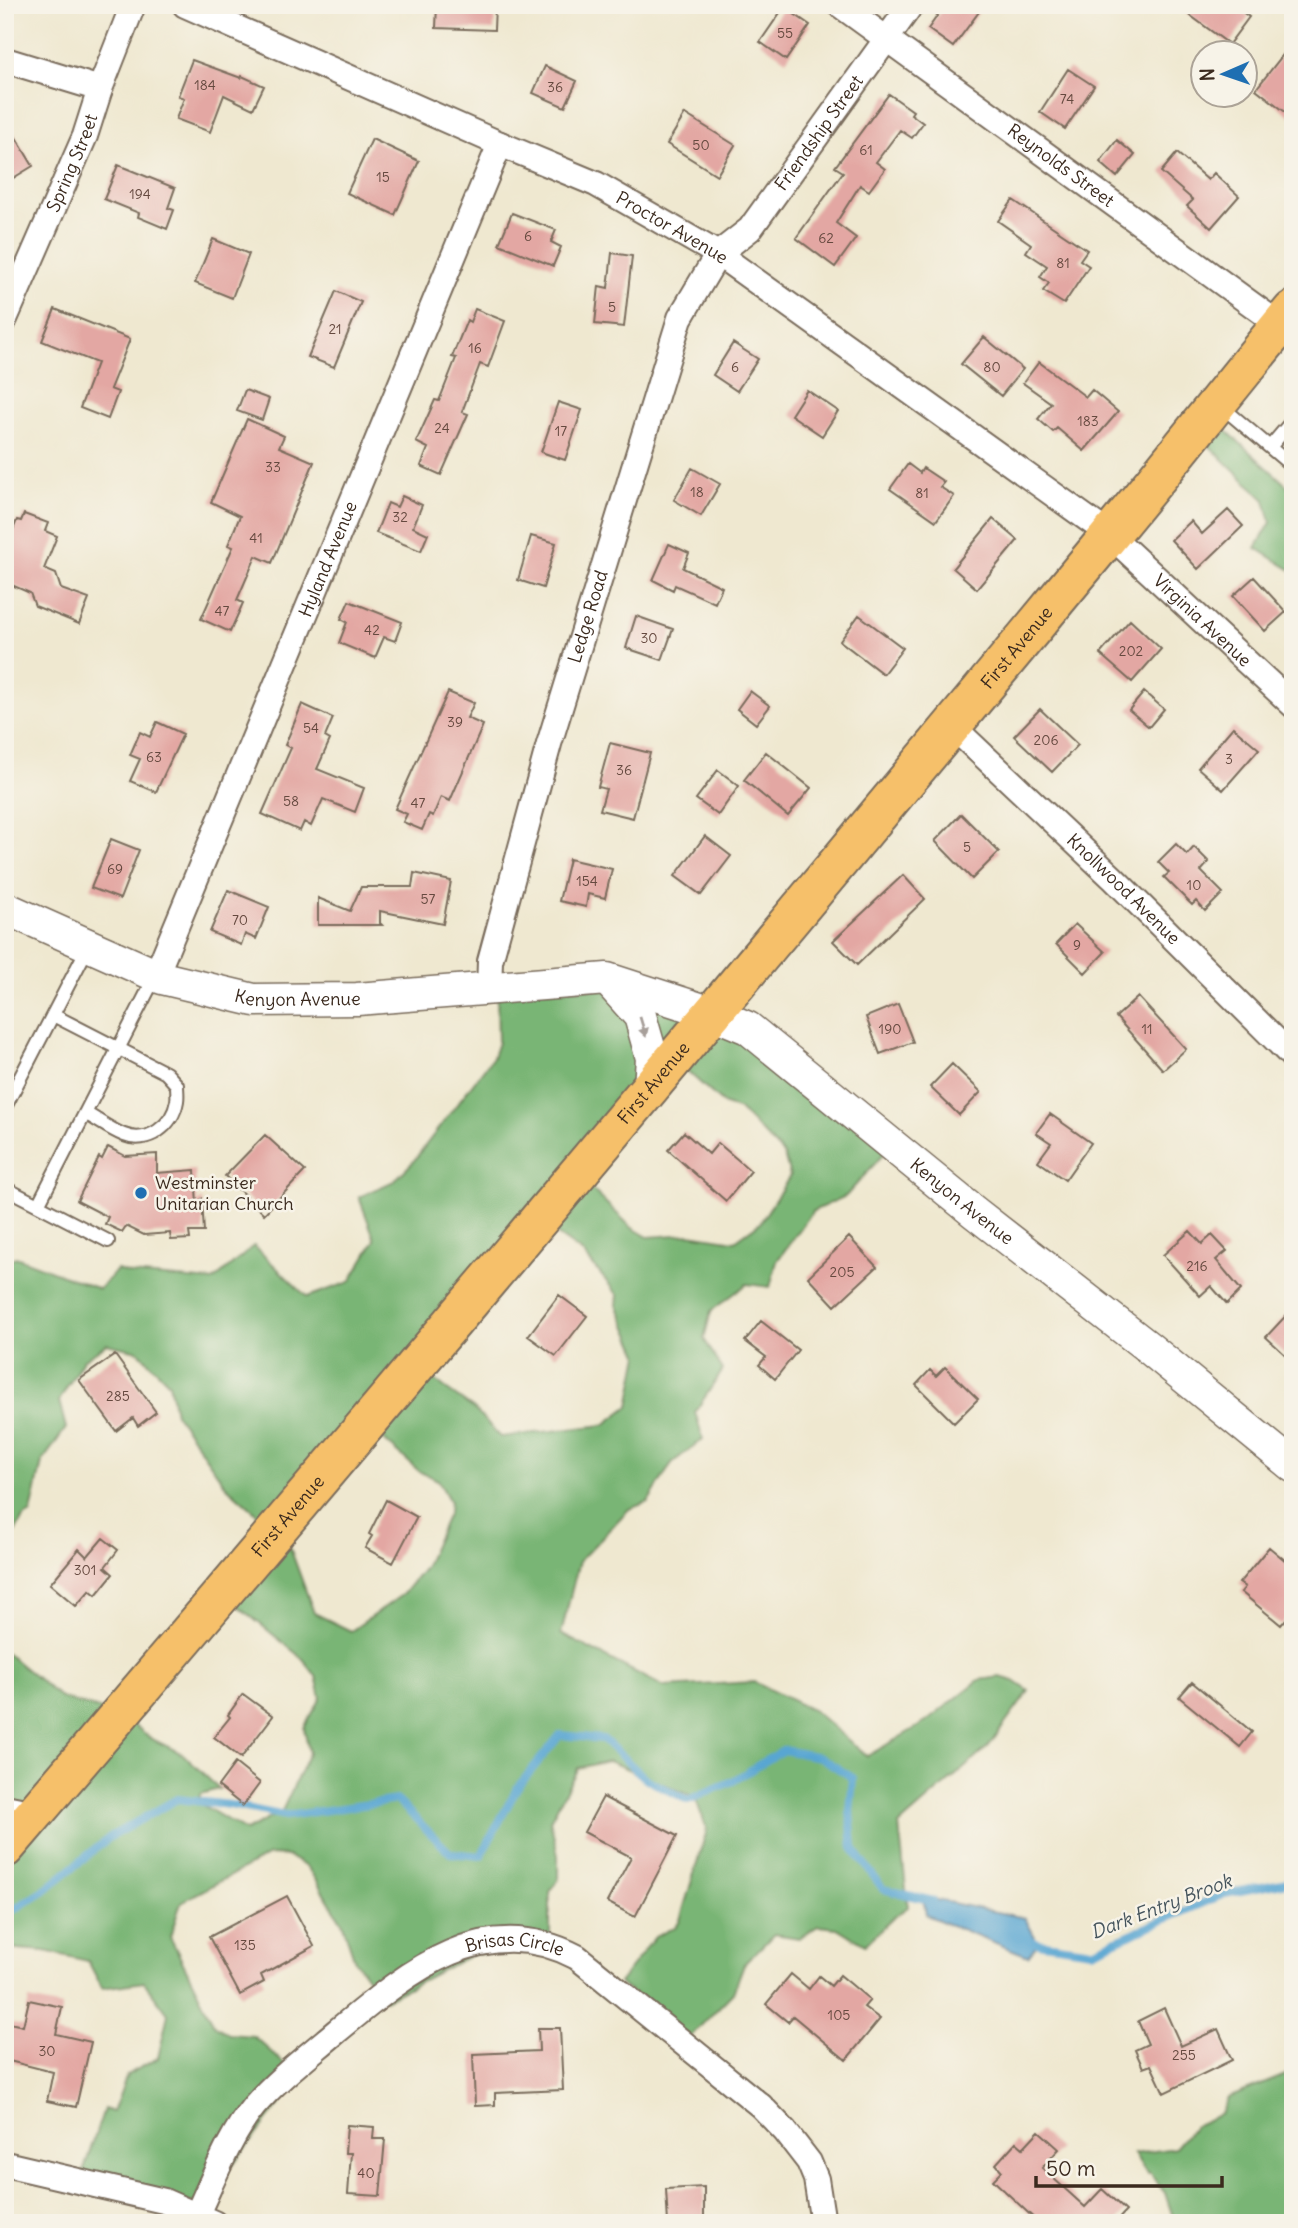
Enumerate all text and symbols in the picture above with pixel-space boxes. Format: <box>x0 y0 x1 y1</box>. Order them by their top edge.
house number: 55 <box>777 24 793 42</box>
north arrow <box>1190 38 1260 108</box>
text: N <box>1195 68 1219 82</box>
street label: Friendship Street <box>769 70 868 195</box>
house number: 184 <box>194 76 216 94</box>
house number: 36 <box>547 78 563 96</box>
house number: 74 <box>1060 90 1074 108</box>
street label: Spring Street <box>41 111 102 216</box>
street label: Reynolds Street <box>1003 119 1119 212</box>
house number: 50 <box>692 136 710 154</box>
house number: 61 <box>859 141 873 159</box>
house number: 15 <box>376 168 390 186</box>
house number: 194 <box>129 185 151 203</box>
street label: Proctor Avenue <box>612 186 733 269</box>
house number: 6 <box>524 227 532 245</box>
house number: 62 <box>818 229 834 247</box>
house number: 81 <box>1056 254 1070 272</box>
house number: 5 <box>608 298 616 316</box>
house number: 21 <box>328 320 342 338</box>
house number: 16 <box>468 339 482 357</box>
house number: 6 <box>731 358 739 376</box>
house number: 80 <box>983 358 1001 376</box>
house number: 183 <box>1077 412 1099 430</box>
house number: 24 <box>434 419 450 437</box>
house number: 17 <box>555 422 567 440</box>
house number: 33 <box>265 458 281 476</box>
house number: 18 <box>690 483 704 501</box>
house number: 81 <box>915 484 929 502</box>
street label: Hyland Avenue <box>293 498 362 620</box>
house number: 32 <box>392 508 408 526</box>
house number: 41 <box>249 529 263 547</box>
street label: Ledge Road <box>563 567 613 666</box>
street label: Virginia Avenue <box>1148 569 1256 672</box>
street label: First Avenue <box>976 601 1057 693</box>
house number: 47 <box>215 602 230 620</box>
house number: 42 <box>364 621 380 639</box>
house number: 30 <box>640 629 658 647</box>
house number: 202 <box>1119 642 1144 660</box>
house number: 39 <box>447 713 463 731</box>
house number: 54 <box>303 719 319 737</box>
house number: 206 <box>1034 731 1058 749</box>
house number: 63 <box>146 748 162 766</box>
house number: 3 <box>1225 750 1233 768</box>
house number: 36 <box>616 761 632 779</box>
house number: 58 <box>283 792 299 810</box>
house number: 47 <box>411 794 426 812</box>
street label: Knollwood Avenue <box>1062 828 1185 949</box>
house number: 5 <box>963 838 971 856</box>
house number: 69 <box>107 860 123 878</box>
house number: 154 <box>576 872 598 890</box>
house number: 10 <box>1187 876 1201 894</box>
house number: 57 <box>421 890 436 908</box>
house number: 70 <box>232 911 248 929</box>
house number: 9 <box>1073 936 1081 954</box>
street label: Kenyon Avenue <box>232 984 361 1011</box>
one-way arrow <box>639 1017 649 1038</box>
house number: 190 <box>879 1020 901 1038</box>
house number: 11 <box>1141 1020 1153 1038</box>
street label: First Avenue <box>612 1037 695 1129</box>
street label: Kenyon Avenue <box>906 1153 1018 1250</box>
place label: Westminster Unitarian Church <box>155 1171 294 1215</box>
marker: Westminster Unitarian Church <box>133 1185 149 1201</box>
house number: 216 <box>1186 1257 1208 1275</box>
house number: 205 <box>830 1263 854 1281</box>
house number: 285 <box>106 1387 130 1405</box>
street label: First Avenue <box>246 1470 329 1562</box>
house number: 301 <box>74 1561 96 1579</box>
water label: Dark Entry Brook <box>1087 1868 1236 1944</box>
street label: Brisas Circle <box>462 1928 568 1961</box>
house number: 135 <box>234 1936 256 1954</box>
house number: 105 <box>828 2006 850 2024</box>
house number: 30 <box>38 2042 56 2060</box>
house number: 255 <box>1172 2046 1196 2064</box>
scale bar <box>1036 2144 1221 2188</box>
text: 50 m <box>1046 2155 1095 2182</box>
house number: 40 <box>357 2164 375 2182</box>

